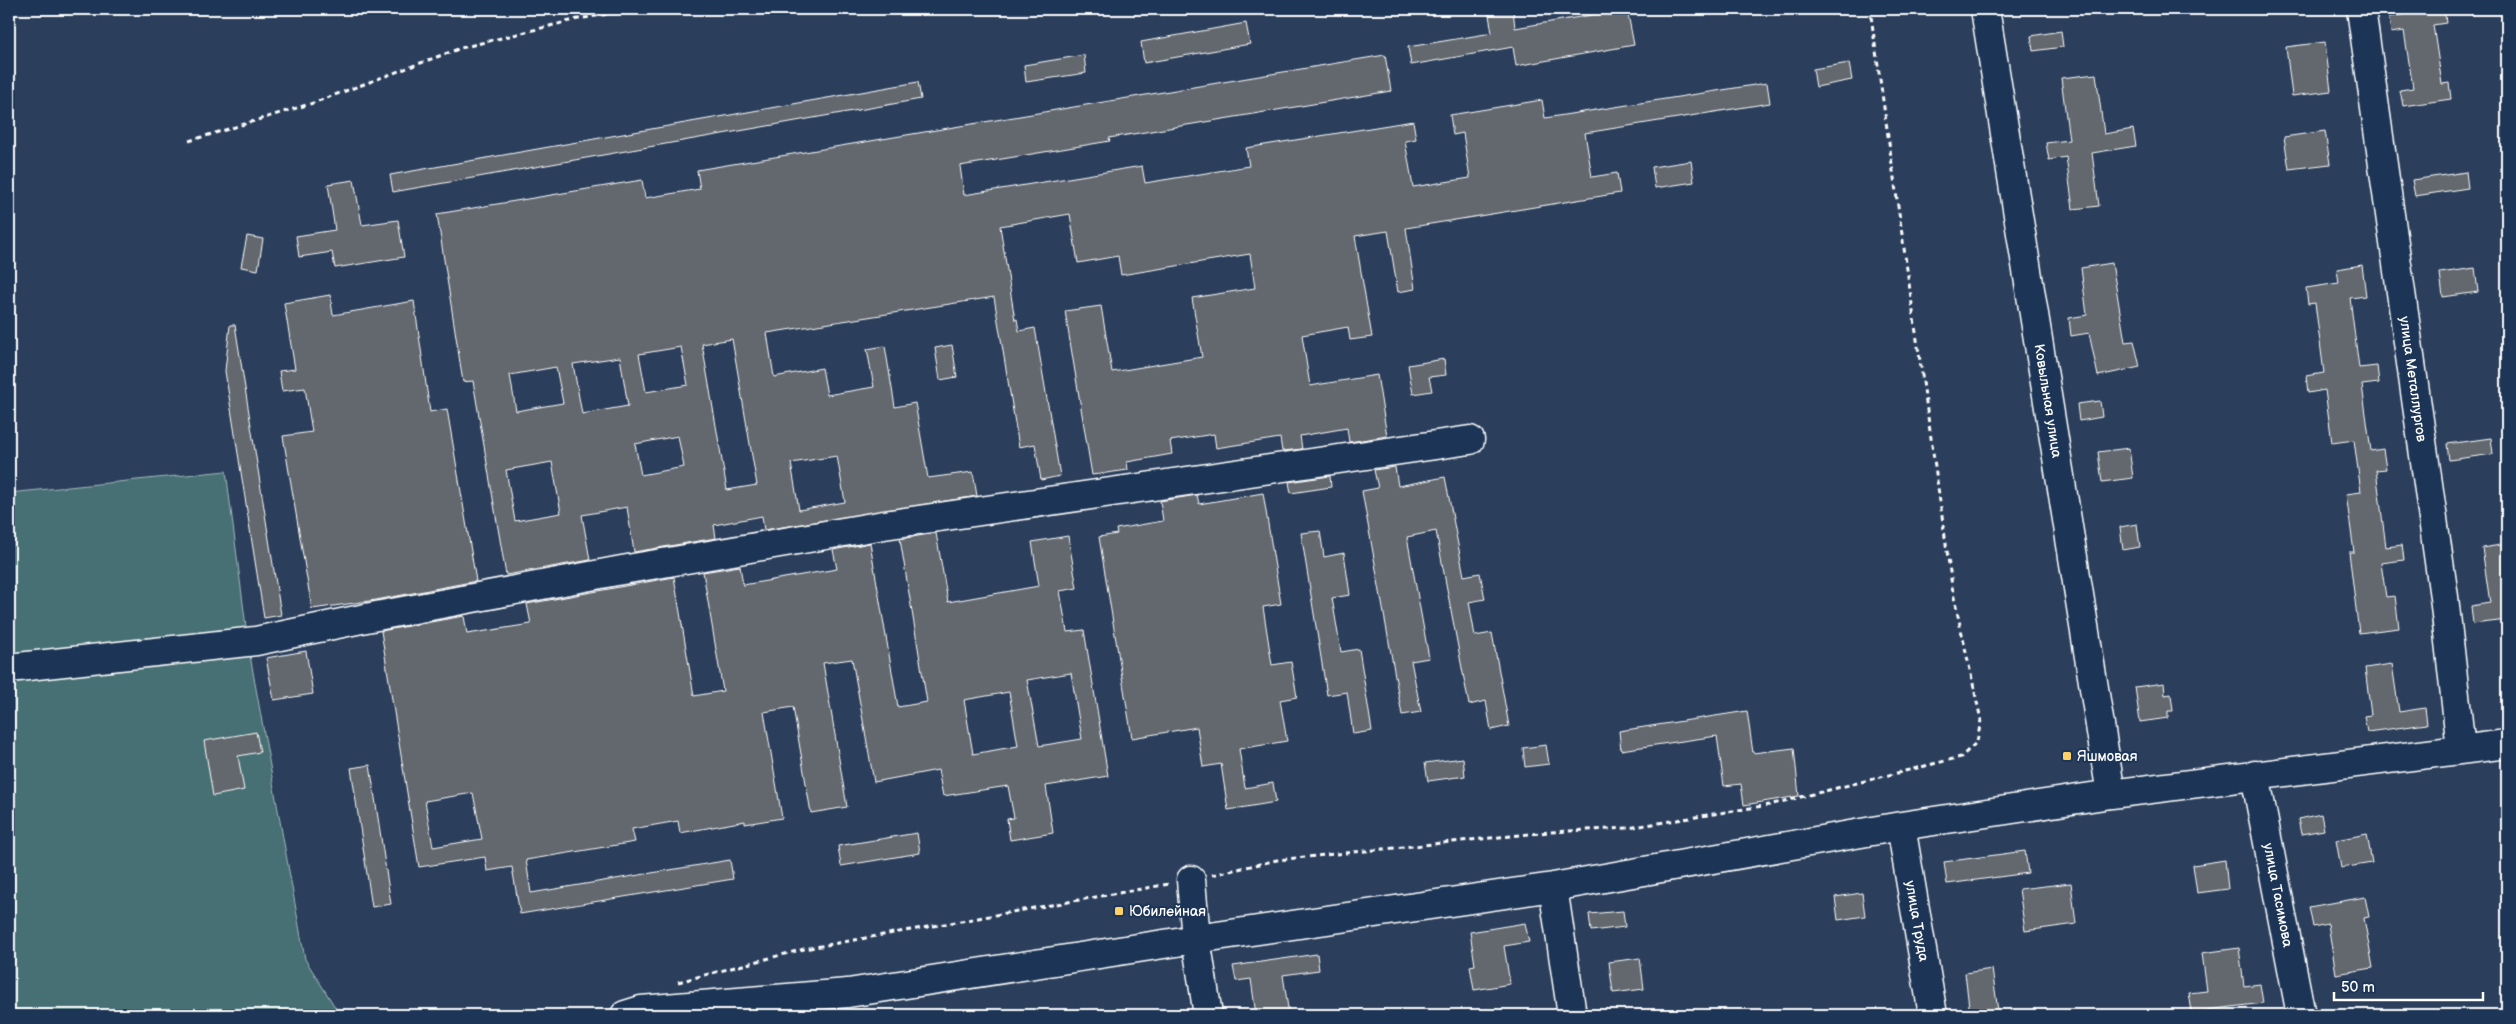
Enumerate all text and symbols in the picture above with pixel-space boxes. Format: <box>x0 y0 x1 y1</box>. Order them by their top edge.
street label: улица Металлургов <box>2396 315 2430 443</box>
street label: Ковыльная улица <box>2031 343 2066 460</box>
place label: Яшмовая <box>2077 748 2138 765</box>
marker: Яшмовая <box>2061 750 2073 762</box>
street label: улица Тасимова <box>2260 841 2297 949</box>
street label: улица Труда <box>1902 879 1933 963</box>
place label: Юбилейная <box>1129 903 1206 920</box>
marker: Юбилейная <box>1113 905 1125 917</box>
scale bar <box>2334 969 2482 1001</box>
text: 50 m <box>2341 978 2375 997</box>

